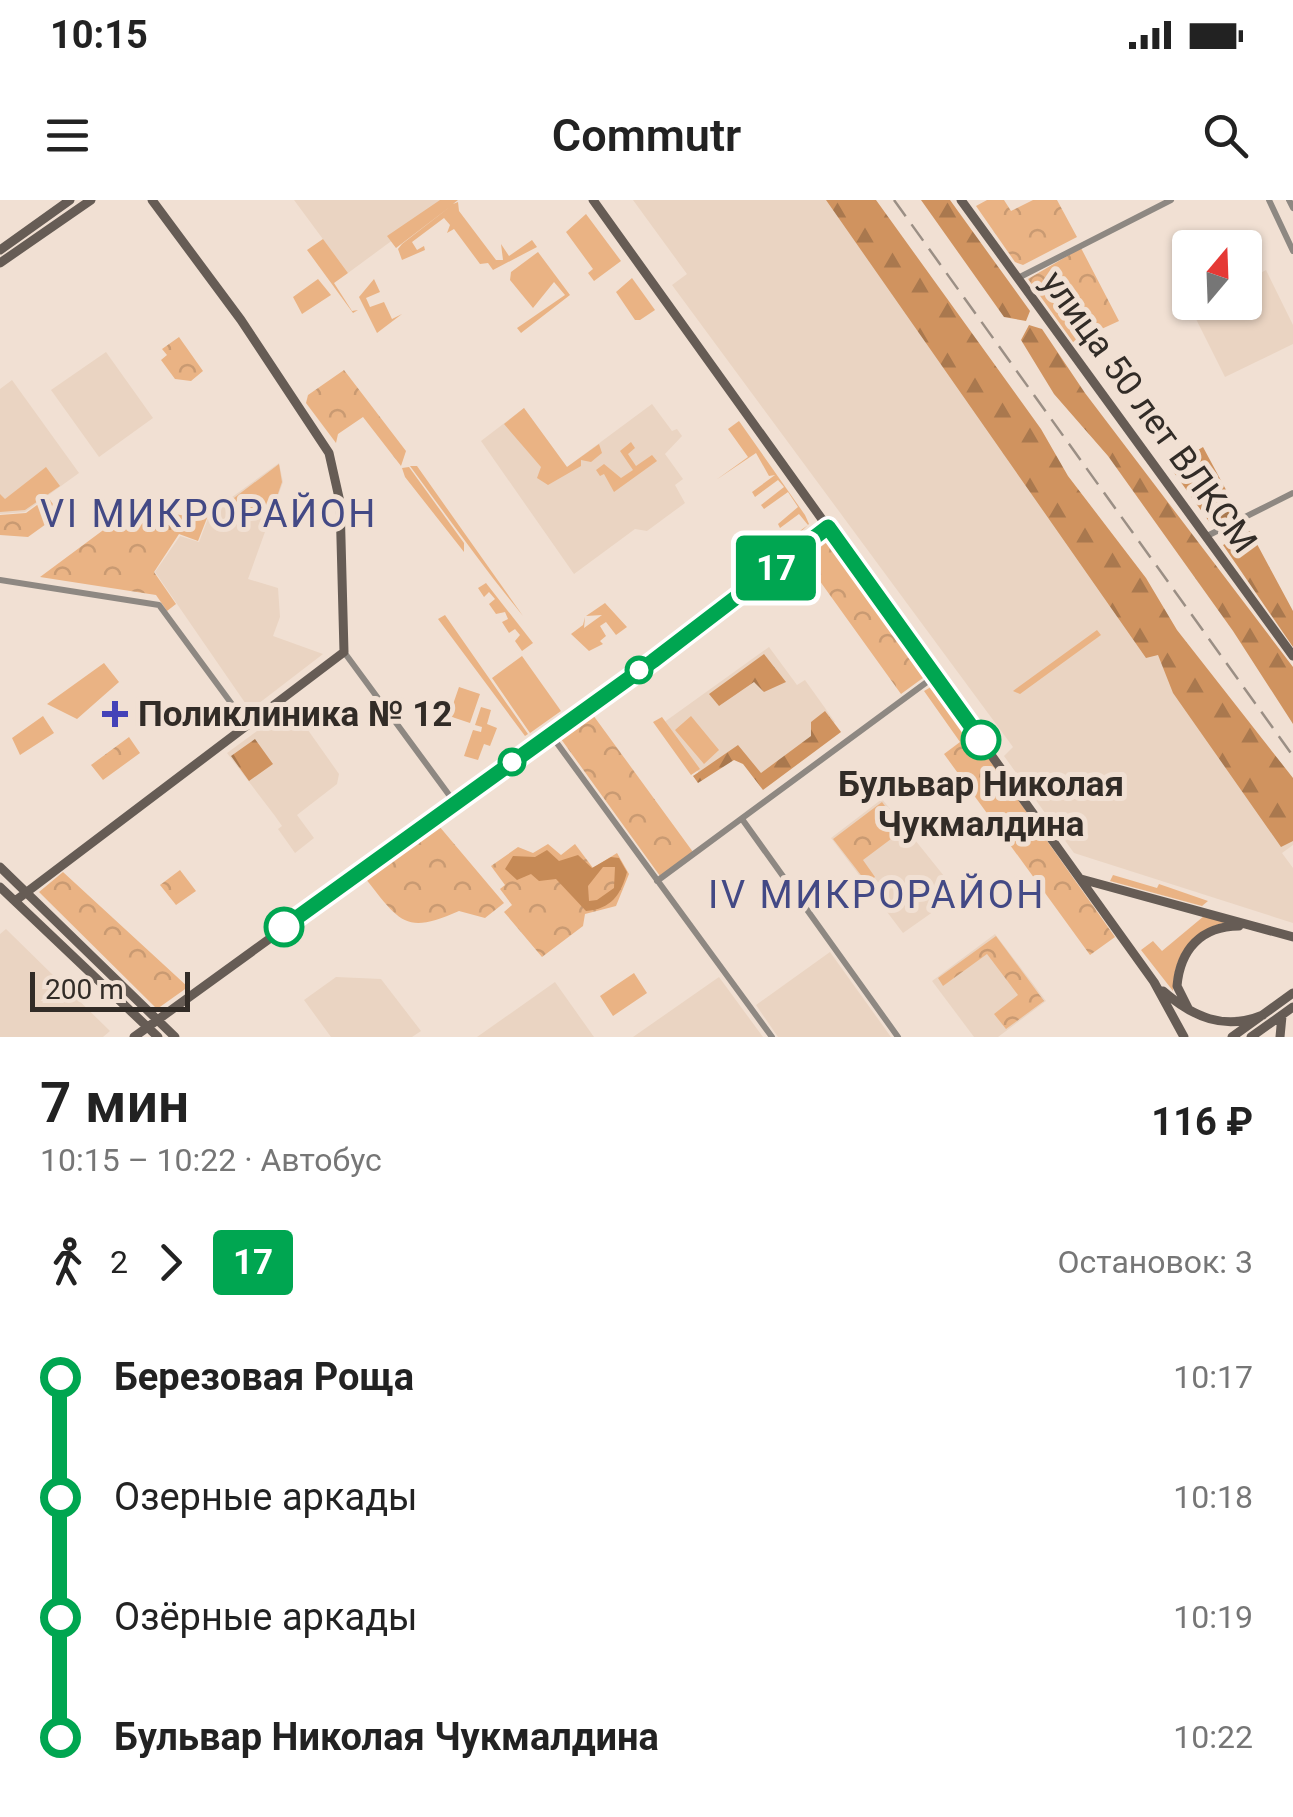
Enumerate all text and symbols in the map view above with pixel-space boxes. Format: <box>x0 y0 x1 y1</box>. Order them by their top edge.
text: 10:15 <box>50 13 148 57</box>
icon: menu <box>40 108 95 163</box>
icon: search <box>1198 108 1253 163</box>
text: Commutr <box>552 109 741 162</box>
north arrow <box>1172 230 1262 320</box>
map controls <box>1172 230 1262 320</box>
street label: улица 50 лет ВЛКСМ <box>1033 263 1265 561</box>
district label: VI МИКРОРАЙОН <box>40 492 378 536</box>
line badge: 17 <box>731 536 821 600</box>
text: 17 <box>756 548 796 589</box>
unlabelled marker <box>626 657 652 683</box>
place label: Поликлиника № 12 <box>138 694 452 735</box>
marker: Поликлиника № 12 <box>102 701 128 727</box>
marker: Бульвар Николая Чукмалдина <box>962 721 1000 759</box>
unlabelled marker <box>499 749 525 775</box>
place label: Бульвар Николая Чукмалдина <box>838 764 1124 845</box>
district label: IV МИКРОРАЙОН <box>708 873 1046 917</box>
unlabelled marker <box>265 908 303 946</box>
scale bar <box>30 967 190 1011</box>
text: 200 m <box>45 973 124 1006</box>
text: 7 мин <box>40 1071 189 1135</box>
text: 116 ₽ <box>1151 1100 1253 1144</box>
text: 10:15 – 10:22 · Автобус <box>40 1141 382 1179</box>
icon: walk <box>40 1235 95 1290</box>
icon: forward <box>143 1235 198 1290</box>
text: 17 <box>233 1242 273 1283</box>
text: 2 <box>110 1243 128 1281</box>
text: Остановок: 3 <box>1057 1243 1253 1281</box>
text: Березовая Роща <box>114 1355 414 1399</box>
text: 10:17 <box>1173 1358 1253 1396</box>
text: Озерные аркады <box>114 1475 418 1519</box>
text: 10:18 <box>1173 1478 1253 1516</box>
text: Озёрные аркады <box>114 1595 418 1639</box>
text: 10:19 <box>1173 1598 1253 1636</box>
text: Бульвар Николая Чукмалдина <box>114 1715 659 1759</box>
text: 10:22 <box>1173 1718 1253 1756</box>

